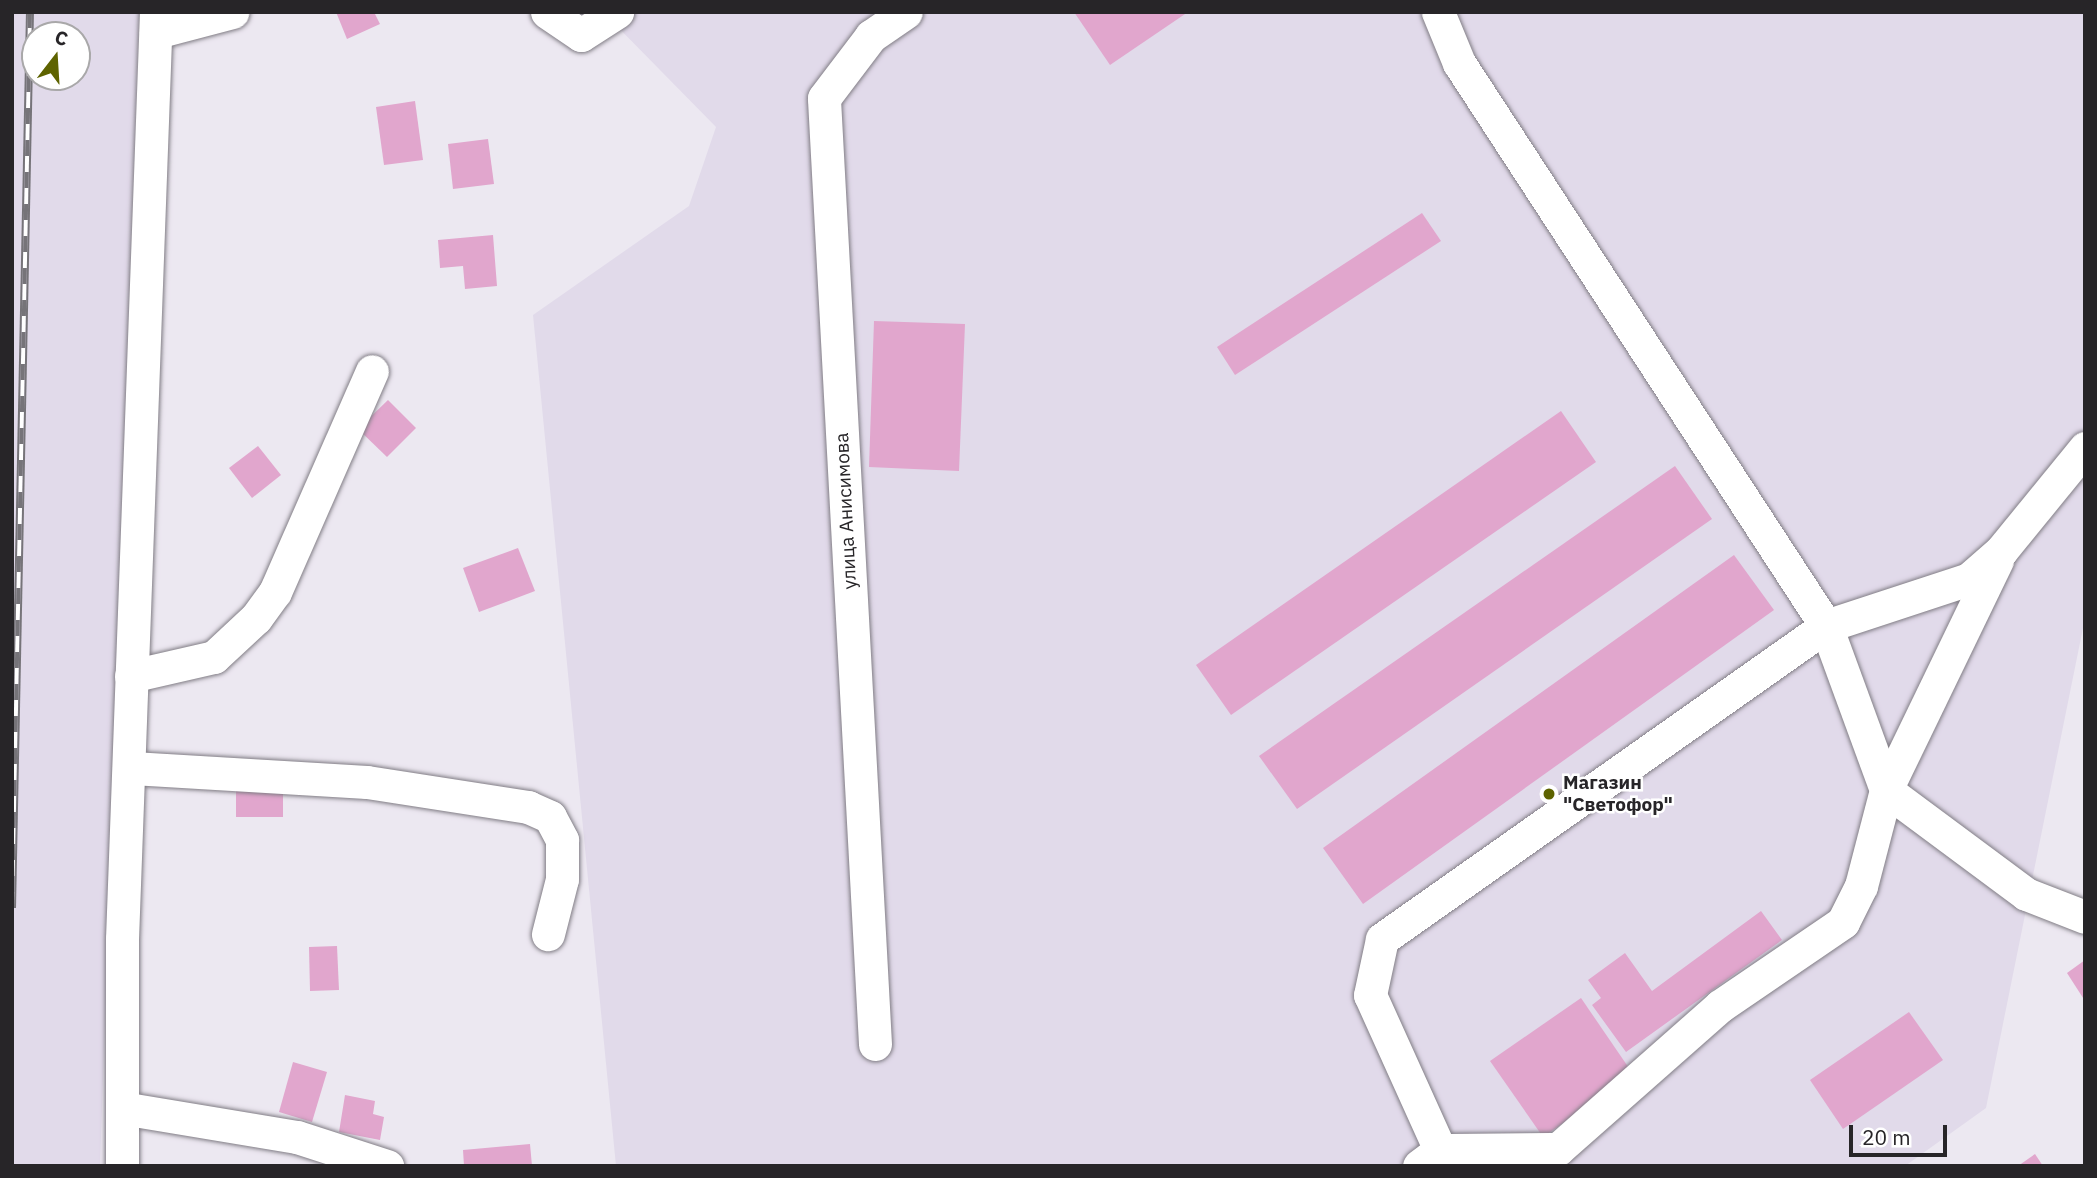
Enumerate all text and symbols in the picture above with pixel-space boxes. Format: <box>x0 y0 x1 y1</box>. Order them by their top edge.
north arrow <box>21 21 91 91</box>
text: С <box>52 25 71 51</box>
street label: улица Анисимова <box>831 432 861 590</box>
place label: Магазин "Светофор" <box>1563 772 1673 816</box>
marker: Магазин "Светофор" <box>1541 786 1557 802</box>
scale bar <box>1852 1112 1950 1156</box>
text: 20 m <box>1862 1123 1911 1151</box>

